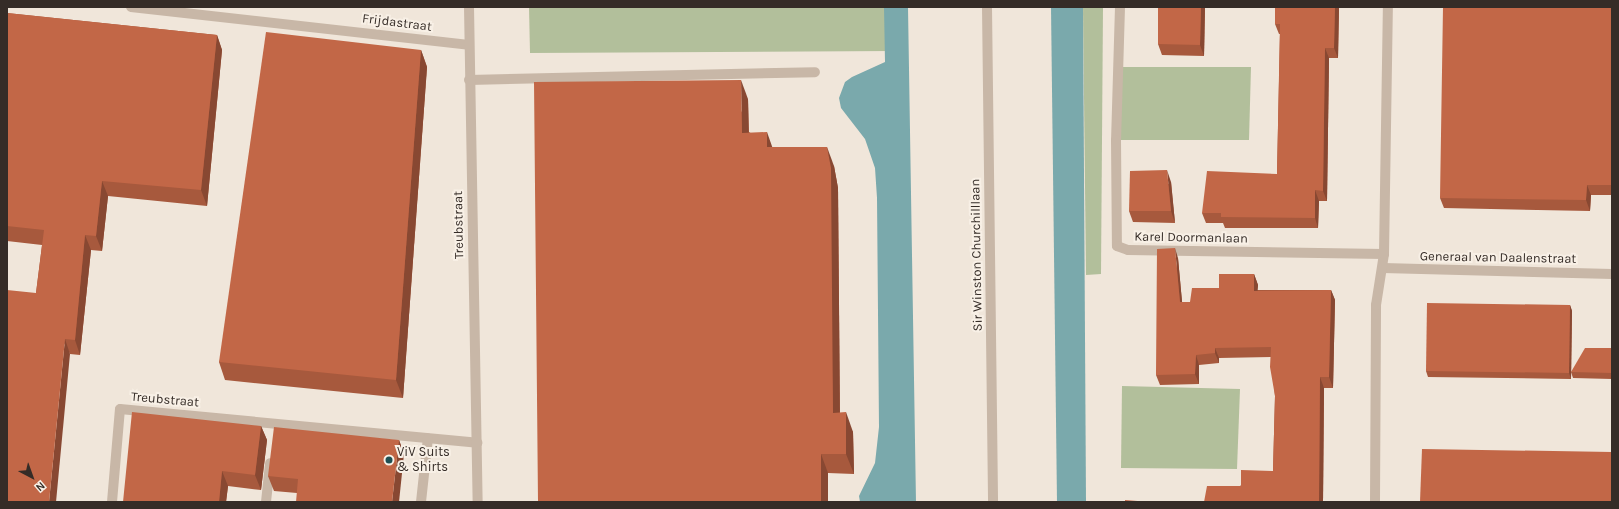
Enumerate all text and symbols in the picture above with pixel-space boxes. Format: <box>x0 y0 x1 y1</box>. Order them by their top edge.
street label: Frijdastraat <box>361 11 433 35</box>
street label: Sir Winston Churchilllaan <box>968 179 986 331</box>
street label: Treubstraat <box>451 191 467 259</box>
street label: Karel Doormanlaan <box>1134 229 1248 247</box>
street label: Generaal van Daalenstraat <box>1420 249 1576 267</box>
street label: Treubstraat <box>130 389 200 411</box>
place label: ViV Suits & Shirts <box>397 445 450 476</box>
marker: ViV Suits & Shirts <box>384 455 394 465</box>
north arrow <box>12 457 52 497</box>
text: N <box>33 479 47 494</box>

